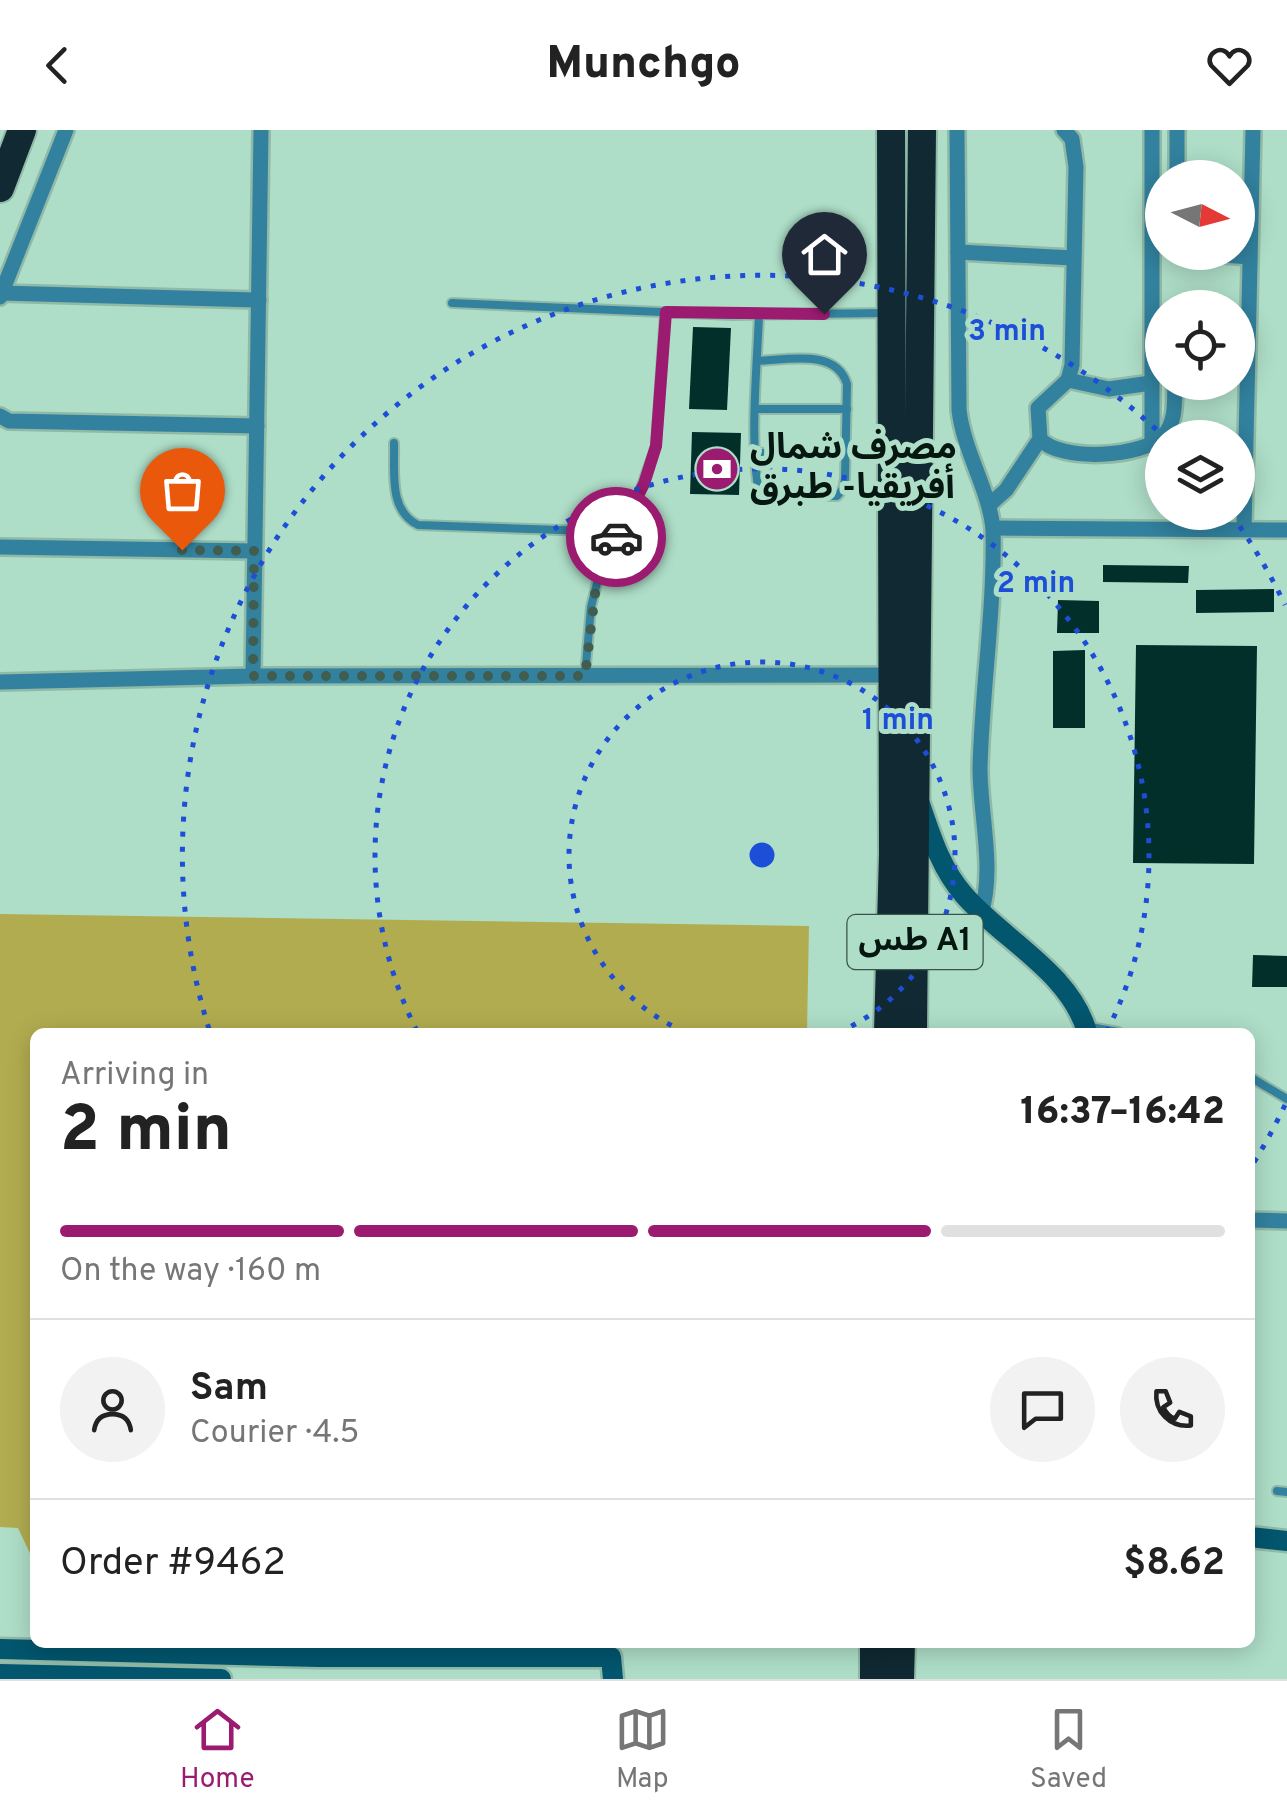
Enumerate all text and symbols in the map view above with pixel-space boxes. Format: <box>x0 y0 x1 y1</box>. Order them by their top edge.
text: Munchgo <box>546 37 741 94</box>
icon: back <box>30 38 85 93</box>
icon: heart <box>1202 38 1257 93</box>
north arrow <box>1145 160 1255 270</box>
map controls <box>1145 160 1255 530</box>
pin <box>782 212 867 315</box>
icon: home <box>797 227 852 282</box>
button: locate <box>1145 290 1255 400</box>
text: 3 min <box>968 314 1046 351</box>
button: layers <box>1145 420 1255 530</box>
place label: مصرف شمال أفريقيا- طبرق <box>750 427 957 511</box>
bank icon: مصرف شمال أفريقيا- طبرق <box>694 446 740 492</box>
pin <box>140 448 225 551</box>
icon: bag <box>155 463 210 518</box>
courier <box>566 487 666 587</box>
icon: car <box>589 510 644 565</box>
text: 2 min <box>997 566 1075 603</box>
text: 1 min <box>862 703 934 740</box>
centre of rings <box>744 837 780 873</box>
road number: طس A1 <box>848 915 982 969</box>
text: Arriving in <box>60 1056 209 1096</box>
text: 16:37–16:42 <box>1020 1089 1225 1138</box>
text: 2 min <box>60 1092 232 1174</box>
text: On the way · 160 m <box>60 1252 321 1292</box>
button: person <box>60 1357 165 1462</box>
button: chat <box>990 1357 1095 1462</box>
button: phone <box>1120 1357 1225 1462</box>
text: Sam <box>190 1365 268 1414</box>
text: Courier · 4.5 <box>190 1414 359 1454</box>
text: Order #9462 <box>60 1540 286 1589</box>
text: $8.62 <box>1123 1540 1225 1589</box>
tab: Home <box>180 1702 254 1798</box>
tab: Map <box>615 1702 670 1798</box>
tab: Saved <box>1030 1702 1107 1798</box>

